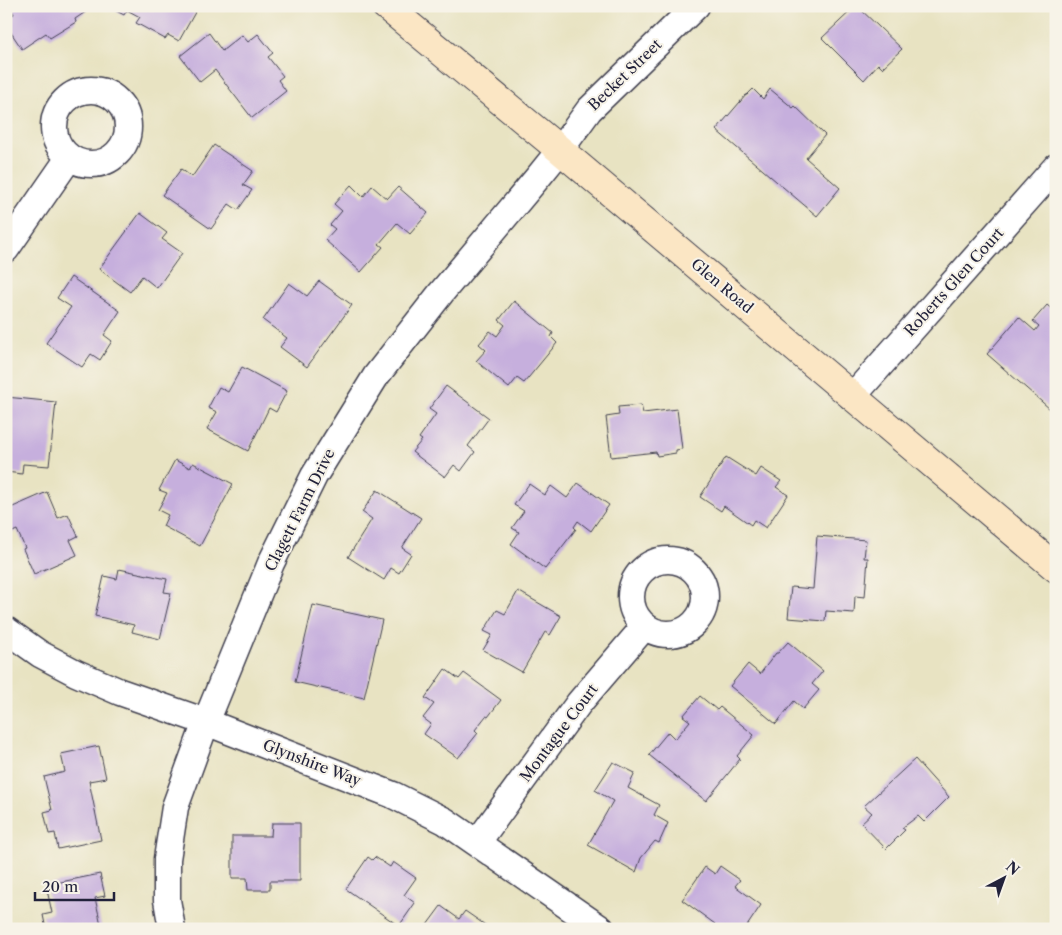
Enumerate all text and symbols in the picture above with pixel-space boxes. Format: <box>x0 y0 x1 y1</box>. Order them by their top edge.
street label: Becket Street <box>584 34 666 114</box>
street label: Roberts Glen Court <box>900 223 1008 340</box>
street label: Glen Road <box>687 254 757 317</box>
street label: Clagett Farm Drive <box>260 445 339 574</box>
street label: Montague Court <box>516 679 602 785</box>
street label: Glynshire Way <box>260 735 365 790</box>
north arrow <box>980 852 1030 902</box>
text: N <box>1002 857 1023 879</box>
scale bar <box>35 870 114 902</box>
text: 20 m <box>42 877 78 896</box>

